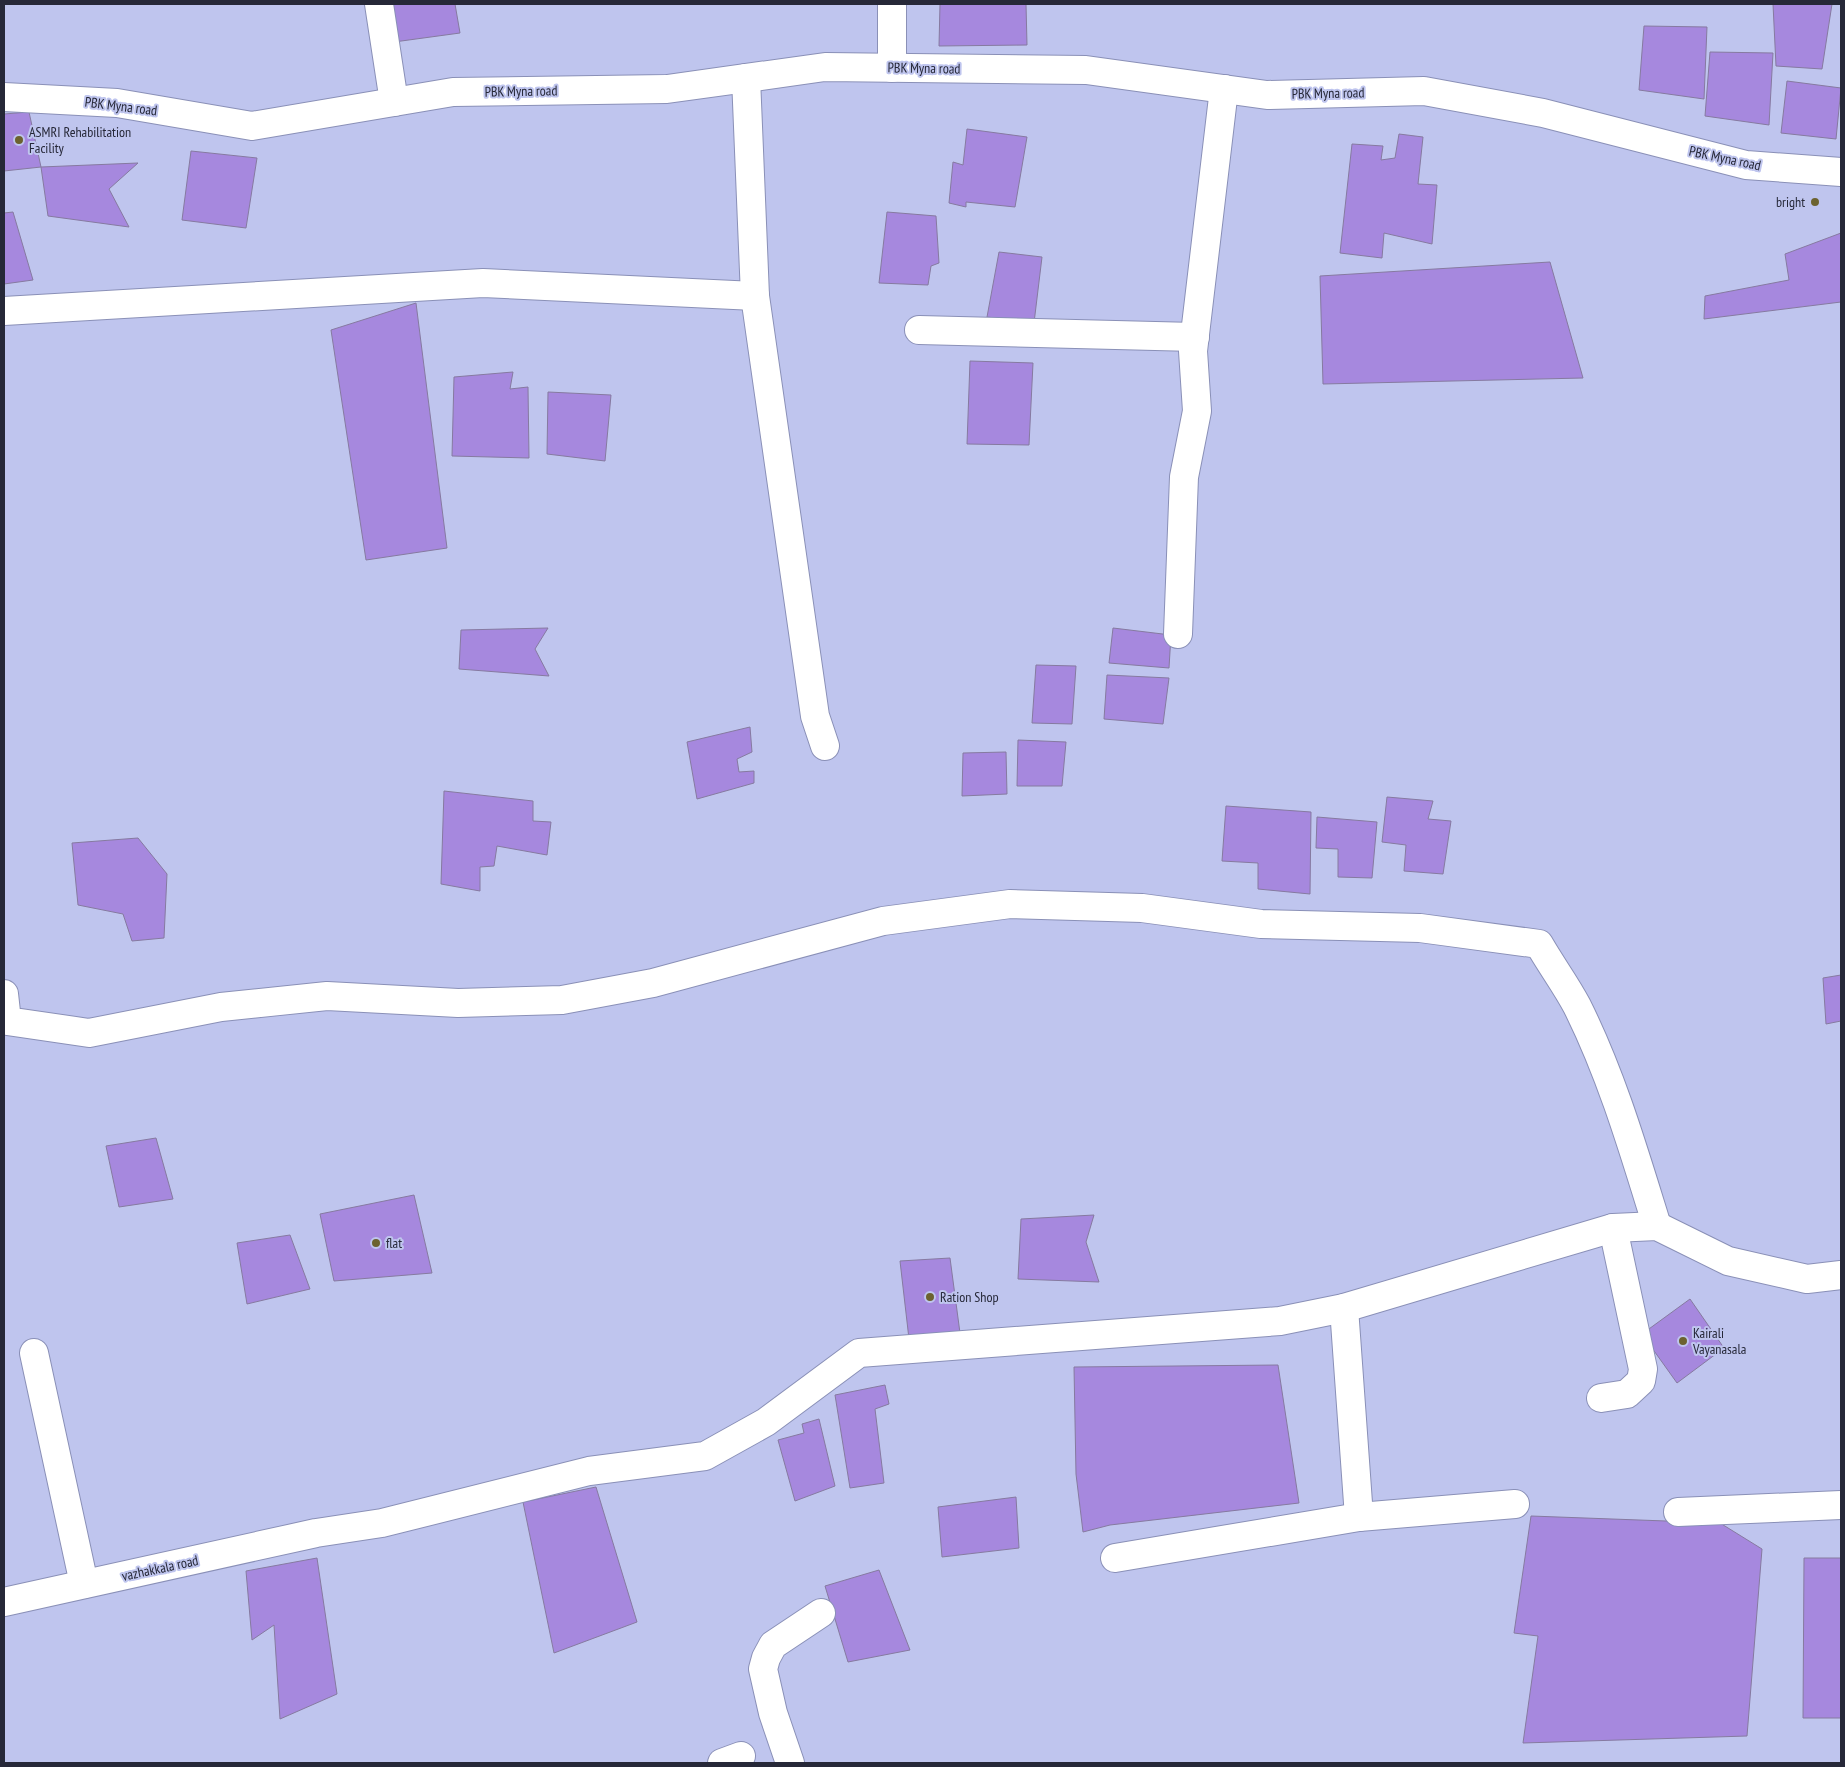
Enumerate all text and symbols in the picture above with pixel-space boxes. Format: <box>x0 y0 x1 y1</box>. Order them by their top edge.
street label: PBK Myna road <box>887 58 961 78</box>
street label: PBK Myna road <box>484 81 558 101</box>
street label: PBK Myna road <box>1291 83 1365 103</box>
street label: PBK Myna road <box>84 93 158 119</box>
place label: ASMRI Rehabilitation Facility <box>29 123 131 157</box>
marker: ASMRI Rehabilitation Facility <box>13 134 25 146</box>
street label: PBK Myna road <box>1687 142 1763 174</box>
place label: bright <box>1776 193 1805 211</box>
marker: bright <box>1809 196 1821 208</box>
place label: flat <box>386 1234 402 1252</box>
marker: flat <box>370 1237 382 1249</box>
place label: Ration Shop <box>940 1288 999 1306</box>
marker: Ration Shop <box>924 1291 936 1303</box>
place label: Kairali Vayanasala <box>1692 1324 1746 1358</box>
marker: Kairali Vayanasala <box>1677 1335 1689 1347</box>
street label: vazhakkala road <box>120 1551 200 1585</box>

